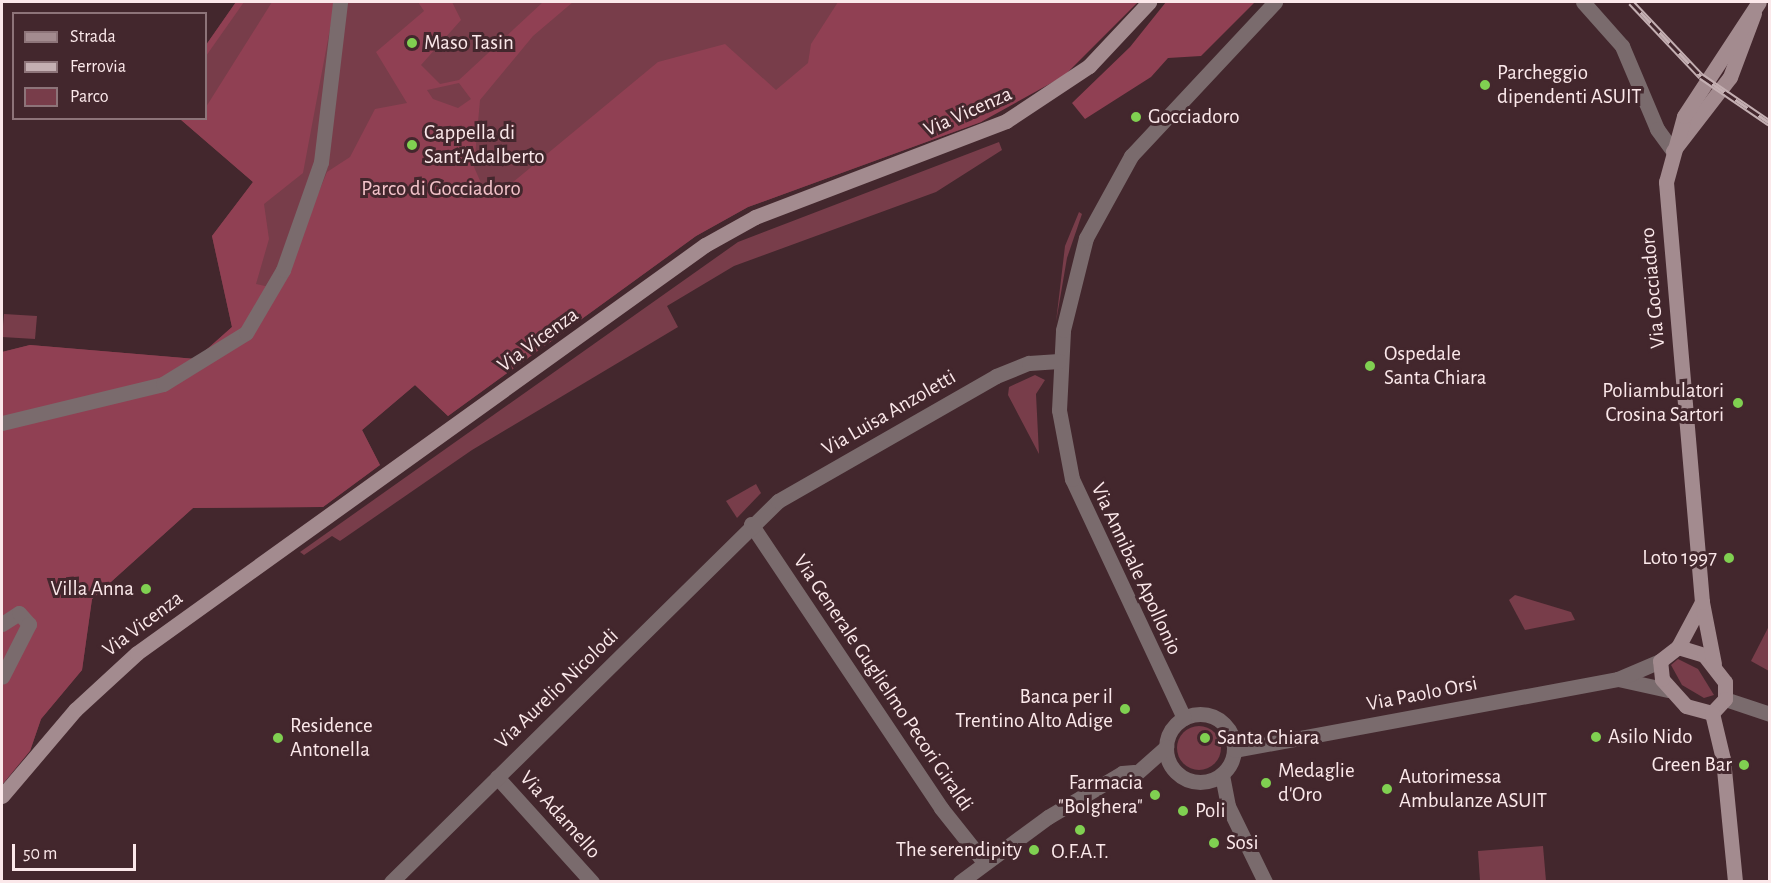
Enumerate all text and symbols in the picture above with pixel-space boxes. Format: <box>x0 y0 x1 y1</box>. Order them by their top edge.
legend <box>12 12 207 120</box>
text: Strada <box>70 28 116 46</box>
place label: Maso Tasin <box>424 30 514 56</box>
marker: Maso Tasin <box>405 36 419 50</box>
text: Ferrovia <box>70 58 126 76</box>
place label: Parcheggio dipendenti ASUIT <box>1497 60 1642 110</box>
marker: Parcheggio dipendenti ASUIT <box>1478 78 1492 92</box>
street label: Via Vicenza <box>920 81 1016 143</box>
text: Parco <box>70 88 109 106</box>
place label: Gocciadoro <box>1148 104 1239 130</box>
marker: Gocciadoro <box>1129 110 1143 124</box>
place label: Cappella di Sant'Adalberto <box>424 120 545 170</box>
marker: Cappella di Sant'Adalberto <box>405 138 419 152</box>
park label: Parco di Gocciadoro <box>361 176 521 202</box>
street label: Via Gocciadoro <box>1635 226 1671 350</box>
street label: Via Vicenza <box>493 302 583 378</box>
place label: Ospedale Santa Chiara <box>1384 341 1486 391</box>
marker: Ospedale Santa Chiara <box>1361 357 1379 375</box>
street label: Via Luisa Anzoletti <box>818 365 960 461</box>
place label: Poliambulatori Crosina Sartori <box>1602 378 1724 428</box>
marker: Poliambulatori Crosina Sartori <box>1729 394 1747 412</box>
street label: Via Annibale Apollonio <box>1085 479 1187 659</box>
place label: Loto 1997 <box>1642 545 1717 571</box>
street label: Via Generale Guglielmo Pecori Giraldi <box>787 550 979 816</box>
marker: Loto 1997 <box>1722 551 1736 565</box>
place label: Villa Anna <box>50 576 134 602</box>
marker: Villa Anna <box>139 582 153 596</box>
street label: Via Vicenza <box>98 586 188 662</box>
street label: Via Aurelio Nicolodi <box>490 624 624 754</box>
street label: Via Paolo Orsi <box>1364 671 1480 717</box>
place label: Banca per il Trentino Alto Adige <box>955 684 1113 734</box>
marker: Banca per il Trentino Alto Adige <box>1118 702 1132 716</box>
place label: Residence Antonella <box>290 713 373 763</box>
place label: Asilo Nido <box>1608 724 1693 750</box>
place label: Santa Chiara <box>1217 725 1319 751</box>
marker: Asilo Nido <box>1589 730 1603 744</box>
marker: Residence Antonella <box>271 731 285 745</box>
marker: Santa Chiara <box>1198 731 1212 745</box>
place label: Green Bar <box>1652 752 1732 778</box>
place label: Medaglie d'Oro <box>1278 758 1355 808</box>
marker: Green Bar <box>1737 758 1751 772</box>
place label: Autorimessa Ambulanze ASUIT <box>1399 764 1547 814</box>
street label: Via Adamello <box>514 766 606 864</box>
place label: Farmacia "Bolghera" <box>1058 770 1143 820</box>
marker: Medaglie d'Oro <box>1259 776 1273 790</box>
marker: Autorimessa Ambulanze ASUIT <box>1380 782 1394 796</box>
marker: Farmacia "Bolghera" <box>1148 788 1162 802</box>
place label: Poli <box>1195 798 1226 824</box>
marker: Poli <box>1176 804 1190 818</box>
marker: O.F.A.T. <box>1073 823 1087 837</box>
place label: Sosi <box>1226 830 1259 856</box>
scale bar <box>15 832 140 870</box>
marker: Sosi <box>1207 836 1221 850</box>
place label: The serendipity <box>896 837 1022 863</box>
place label: O.F.A.T. <box>1051 839 1109 865</box>
marker: The serendipity <box>1027 843 1041 857</box>
text: 50 m <box>23 845 57 863</box>

